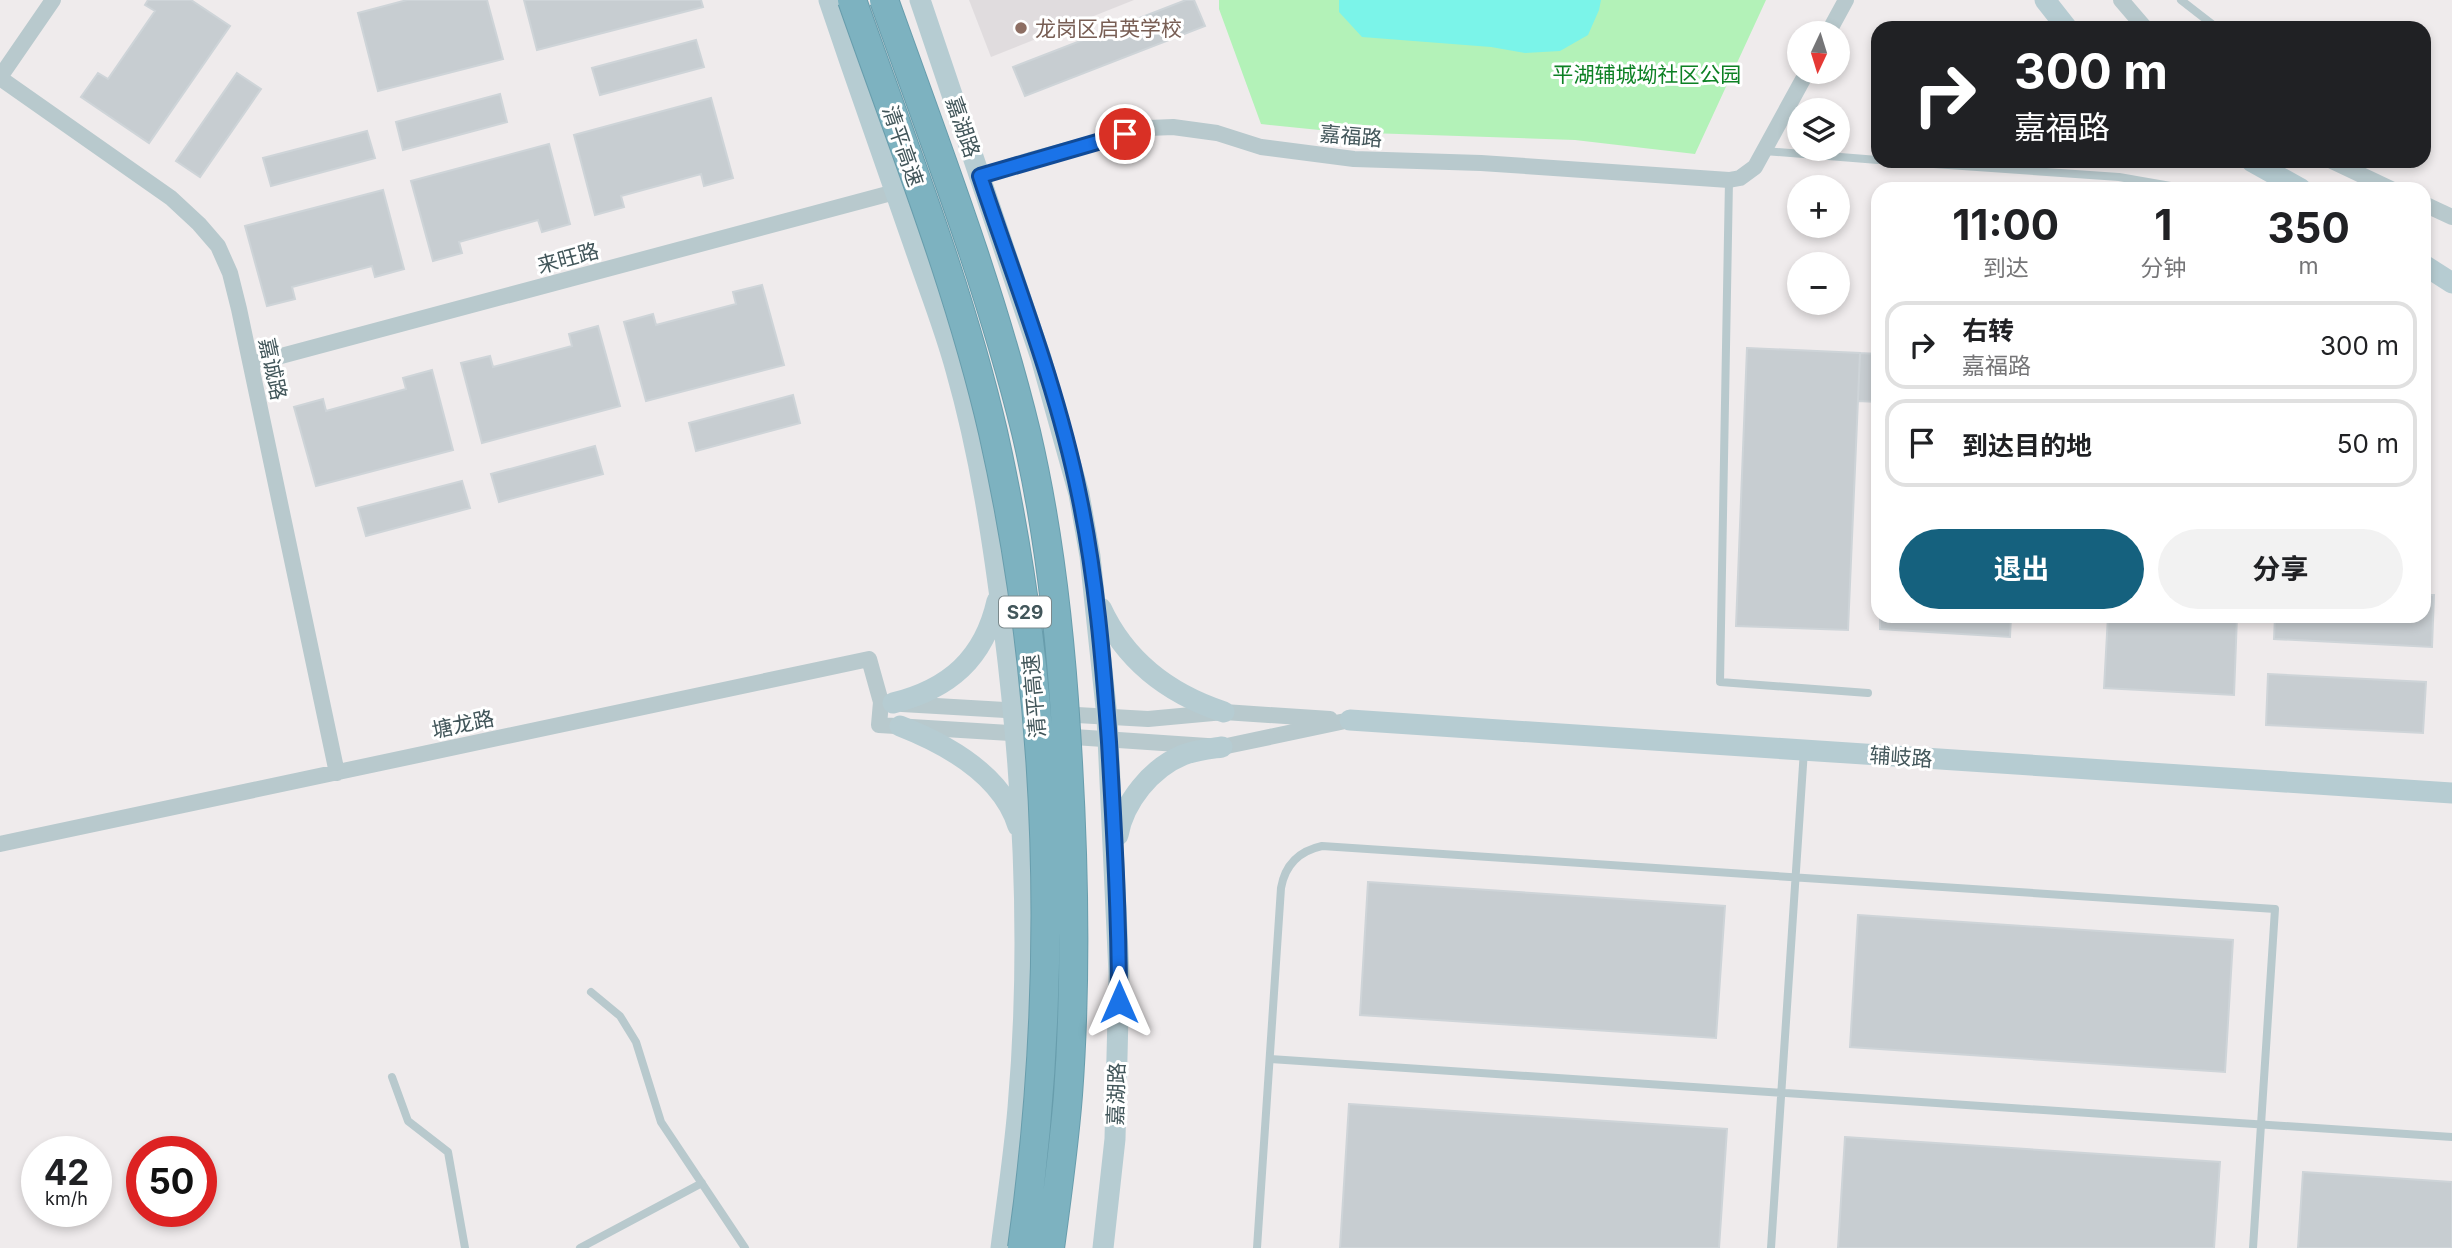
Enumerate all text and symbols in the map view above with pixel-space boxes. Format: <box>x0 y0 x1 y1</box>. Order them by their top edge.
place label: 龙岗区启英学校 <box>1035 16 1182 41</box>
marker: 龙岗区启英学校 <box>1013 20 1029 36</box>
north arrow <box>1787 21 1850 84</box>
map controls <box>1787 21 1850 315</box>
text: 300 m <box>2014 42 2168 101</box>
icon: right <box>1899 49 1990 140</box>
park label: 平湖辅城坳社区公园 <box>1553 62 1742 87</box>
street label: 嘉湖路 <box>941 93 985 161</box>
button: layers <box>1787 98 1850 161</box>
street label: 清平高速 <box>878 102 928 190</box>
pin <box>1095 104 1155 164</box>
text: 嘉福路 <box>2014 108 2110 147</box>
icon: arrive <box>1106 115 1144 153</box>
street label: 嘉福路 <box>1319 121 1383 151</box>
button: + <box>1787 175 1850 238</box>
text: 11:00 <box>1952 199 2059 250</box>
text: 1 <box>2154 199 2172 250</box>
text: 350 <box>2268 202 2350 253</box>
street label: 来旺路 <box>534 238 602 278</box>
button: − <box>1787 252 1850 315</box>
text: m <box>2299 252 2319 280</box>
text: 到达 <box>1983 254 2029 282</box>
text: 分钟 <box>2140 254 2186 282</box>
text: 右转 <box>1962 315 2014 346</box>
icon: right <box>1903 326 1941 364</box>
text: 300 m <box>2320 330 2399 361</box>
street label: 嘉诚路 <box>254 336 292 402</box>
text: 嘉福路 <box>1962 352 2031 380</box>
icon: arrive <box>1903 424 1941 462</box>
text: 50 m <box>2337 428 2399 459</box>
text: 到达目的地 <box>1962 430 2092 461</box>
button: 退出 <box>1899 529 2144 609</box>
button: 分享 <box>2158 529 2403 609</box>
road number: S29 <box>999 596 1051 628</box>
street label: 清平高速 <box>1018 653 1050 739</box>
street label: 塘龙路 <box>430 705 496 743</box>
street label: 辅岐路 <box>1869 742 1933 772</box>
position arrow <box>1082 965 1156 1039</box>
street label: 嘉湖路 <box>1102 1062 1130 1126</box>
speed limit sign: 50 <box>126 1136 217 1227</box>
text: 42 <box>44 1151 89 1193</box>
text: km/h <box>45 1188 88 1209</box>

